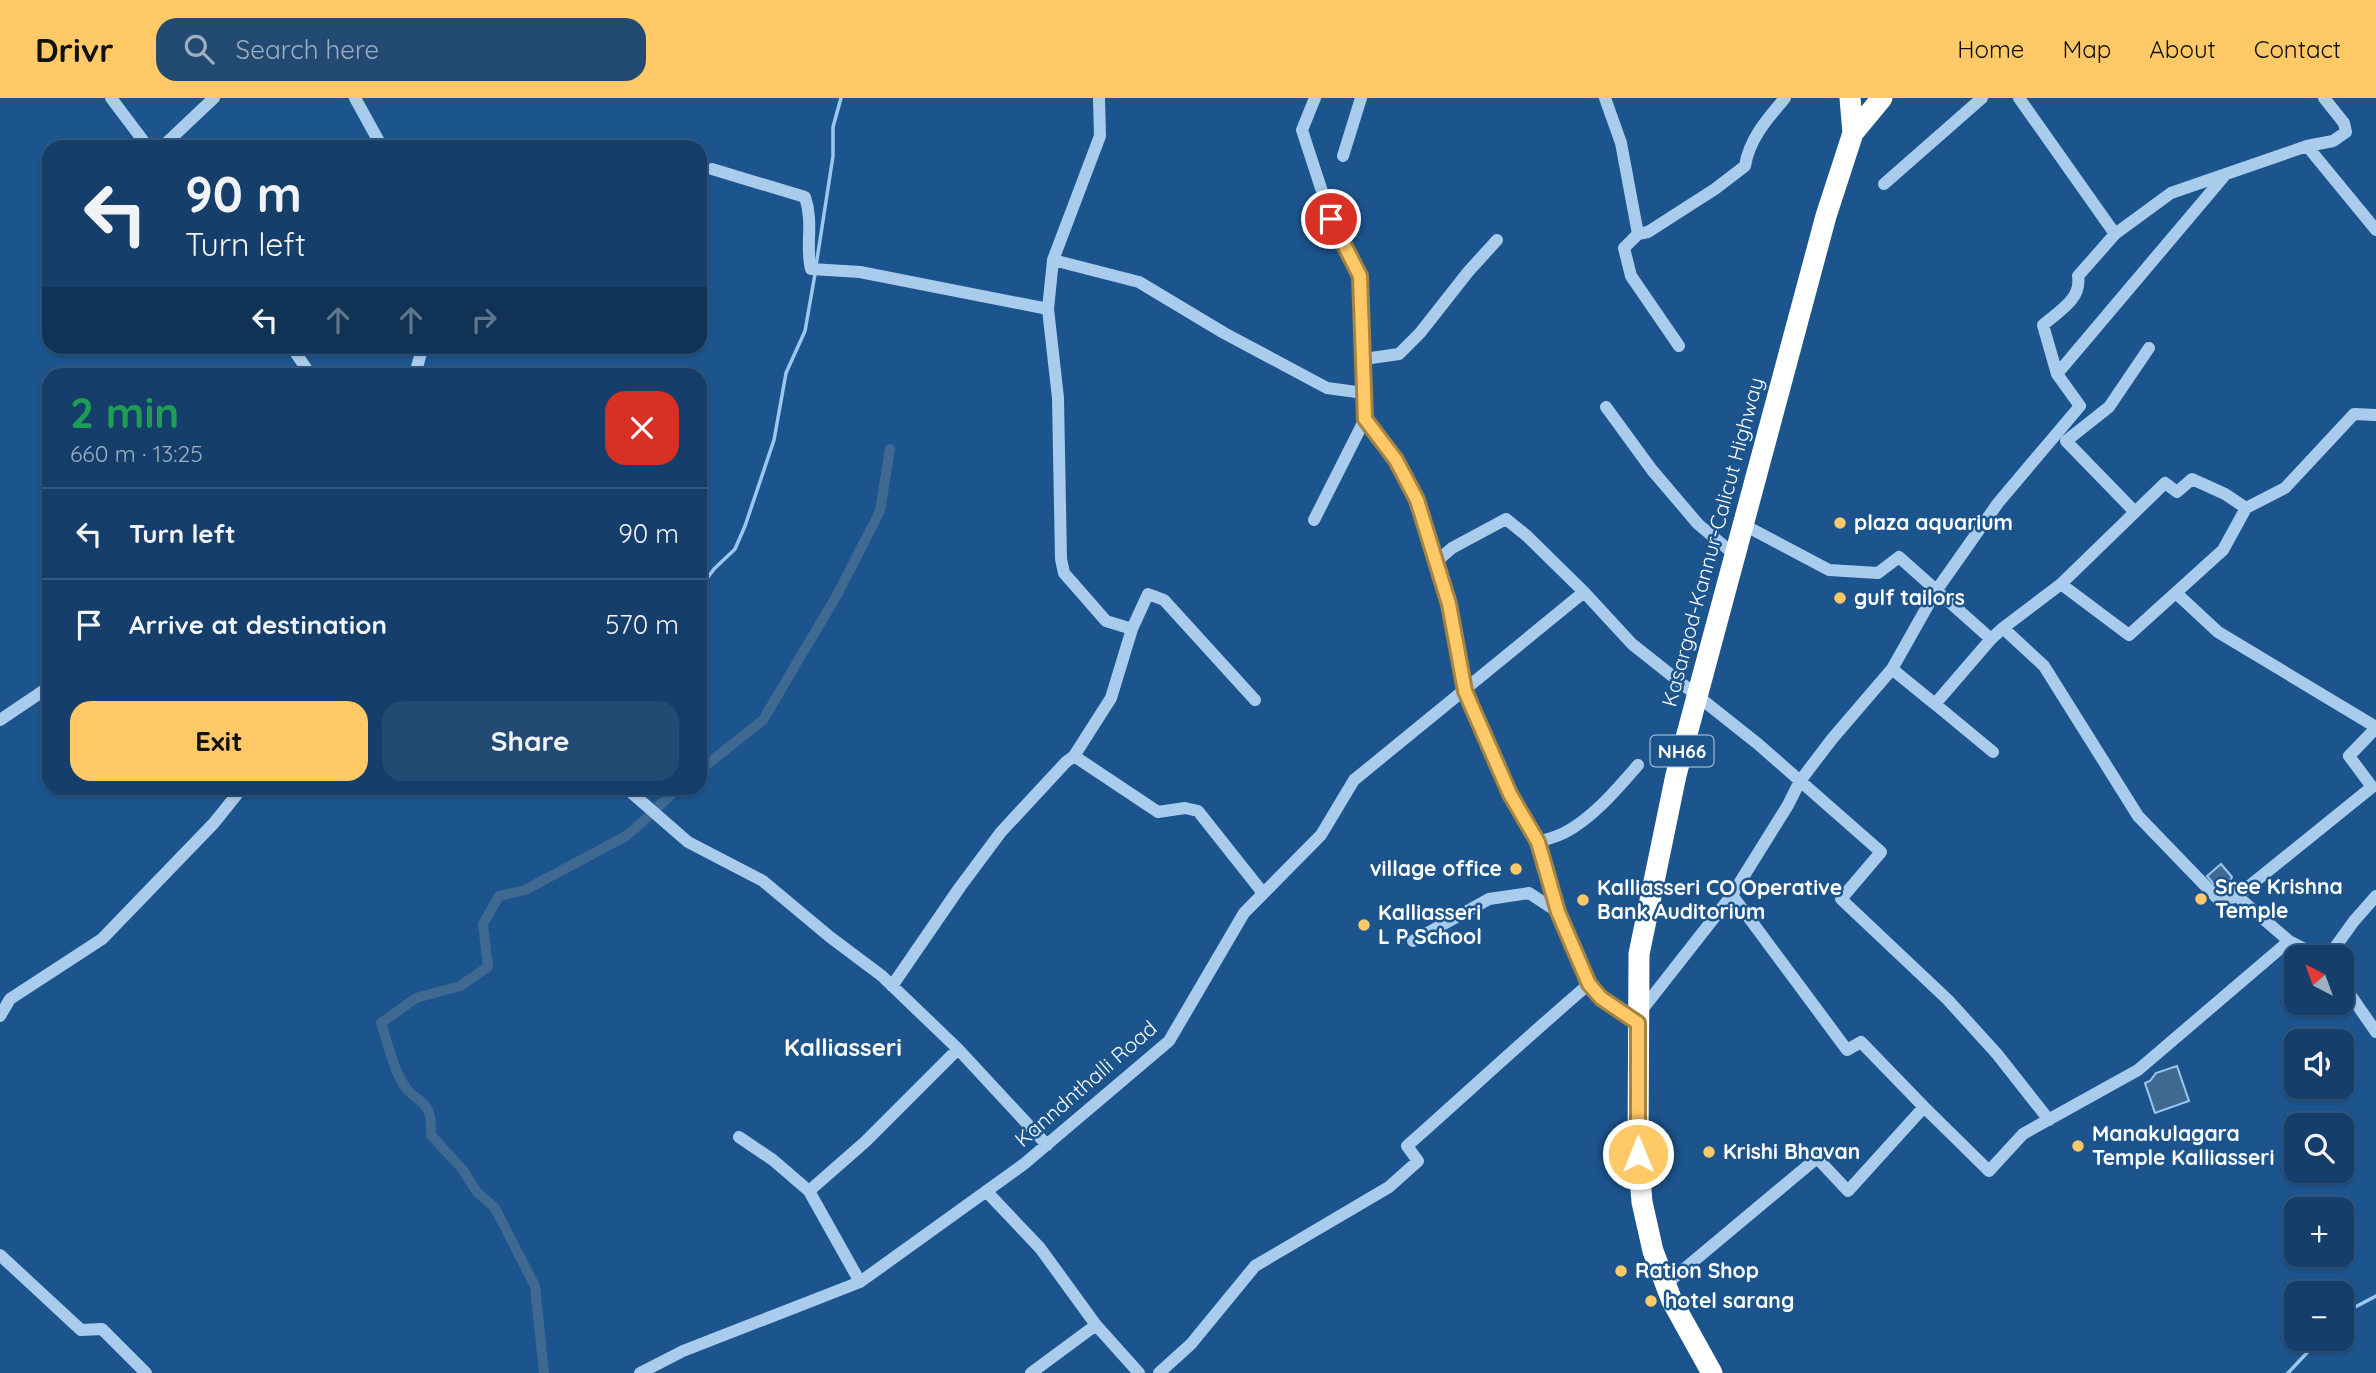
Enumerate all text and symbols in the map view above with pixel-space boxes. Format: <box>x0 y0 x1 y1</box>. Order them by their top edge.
search box <box>156 18 646 81</box>
text: Drivr <box>35 29 114 70</box>
icon: search <box>180 30 218 68</box>
text: Search here <box>236 33 379 66</box>
text: Home <box>1957 34 2024 64</box>
text: Map <box>2062 34 2111 64</box>
text: About <box>2149 34 2216 64</box>
text: Contact <box>2254 34 2341 64</box>
text: 90 m <box>185 163 302 224</box>
icon: left <box>70 168 161 259</box>
pin <box>1301 189 1361 249</box>
icon: arrive <box>1312 200 1350 238</box>
text: Turn left <box>185 224 306 264</box>
icon: left <box>246 301 284 339</box>
icon: ahead <box>319 301 357 339</box>
icon: ahead <box>392 301 430 339</box>
icon: right <box>465 301 503 339</box>
street label: Kasargod-Kannur-Calicut Highway <box>1656 374 1769 709</box>
text: 2 min <box>70 386 179 439</box>
button: close <box>605 391 679 465</box>
text: 660 m · 13:25 <box>70 439 203 468</box>
place label: plaza aquarium <box>1854 509 2013 535</box>
icon: left <box>70 515 108 553</box>
marker: plaza aquarium <box>1832 515 1848 531</box>
text: Turn left <box>129 517 236 550</box>
text: 90 m <box>618 517 679 550</box>
place label: gulf tailors <box>1854 584 1965 610</box>
marker: gulf tailors <box>1832 590 1848 606</box>
icon: arrive <box>70 606 108 644</box>
text: Arrive at destination <box>129 608 387 641</box>
text: 570 m <box>605 608 679 641</box>
button: Exit <box>70 701 368 781</box>
button: Share <box>382 701 679 781</box>
road number: NH66 <box>1650 736 1714 766</box>
place label: village office <box>1370 855 1502 881</box>
marker: village office <box>1508 861 1524 877</box>
place label: Sree Krishna Temple <box>2215 873 2343 923</box>
place label: Kalliasseri CO Operative Bank Auditorium <box>1597 874 1842 924</box>
marker: Sree Krishna Temple <box>2193 891 2209 907</box>
marker: Kalliasseri CO Operative Bank Auditorium <box>1575 892 1591 908</box>
place label: Kalliasseri L P School <box>1378 899 1482 949</box>
marker: Kalliasseri L P School <box>1356 917 1372 933</box>
north arrow <box>2284 945 2354 1015</box>
map controls <box>2284 945 2354 1351</box>
street label: Kanndnthalli Road <box>1009 1014 1162 1152</box>
button: sound <box>2284 1029 2354 1099</box>
district label: Kalliasseri <box>784 1032 902 1062</box>
button: search <box>2284 1113 2354 1183</box>
position arrow <box>1601 1117 1675 1191</box>
place label: Manakulagara Temple Kalliasseri <box>2092 1120 2274 1170</box>
place label: Krishi Bhavan <box>1723 1138 1860 1164</box>
marker: Manakulagara Temple Kalliasseri <box>2070 1138 2086 1154</box>
marker: Krishi Bhavan <box>1701 1144 1717 1160</box>
button: + <box>2284 1197 2354 1267</box>
place label: Ration Shop <box>1635 1257 1759 1283</box>
marker: Ration Shop <box>1613 1263 1629 1279</box>
button: − <box>2284 1281 2354 1351</box>
place label: hotel sarang <box>1665 1287 1794 1313</box>
marker: hotel sarang <box>1643 1293 1659 1309</box>

